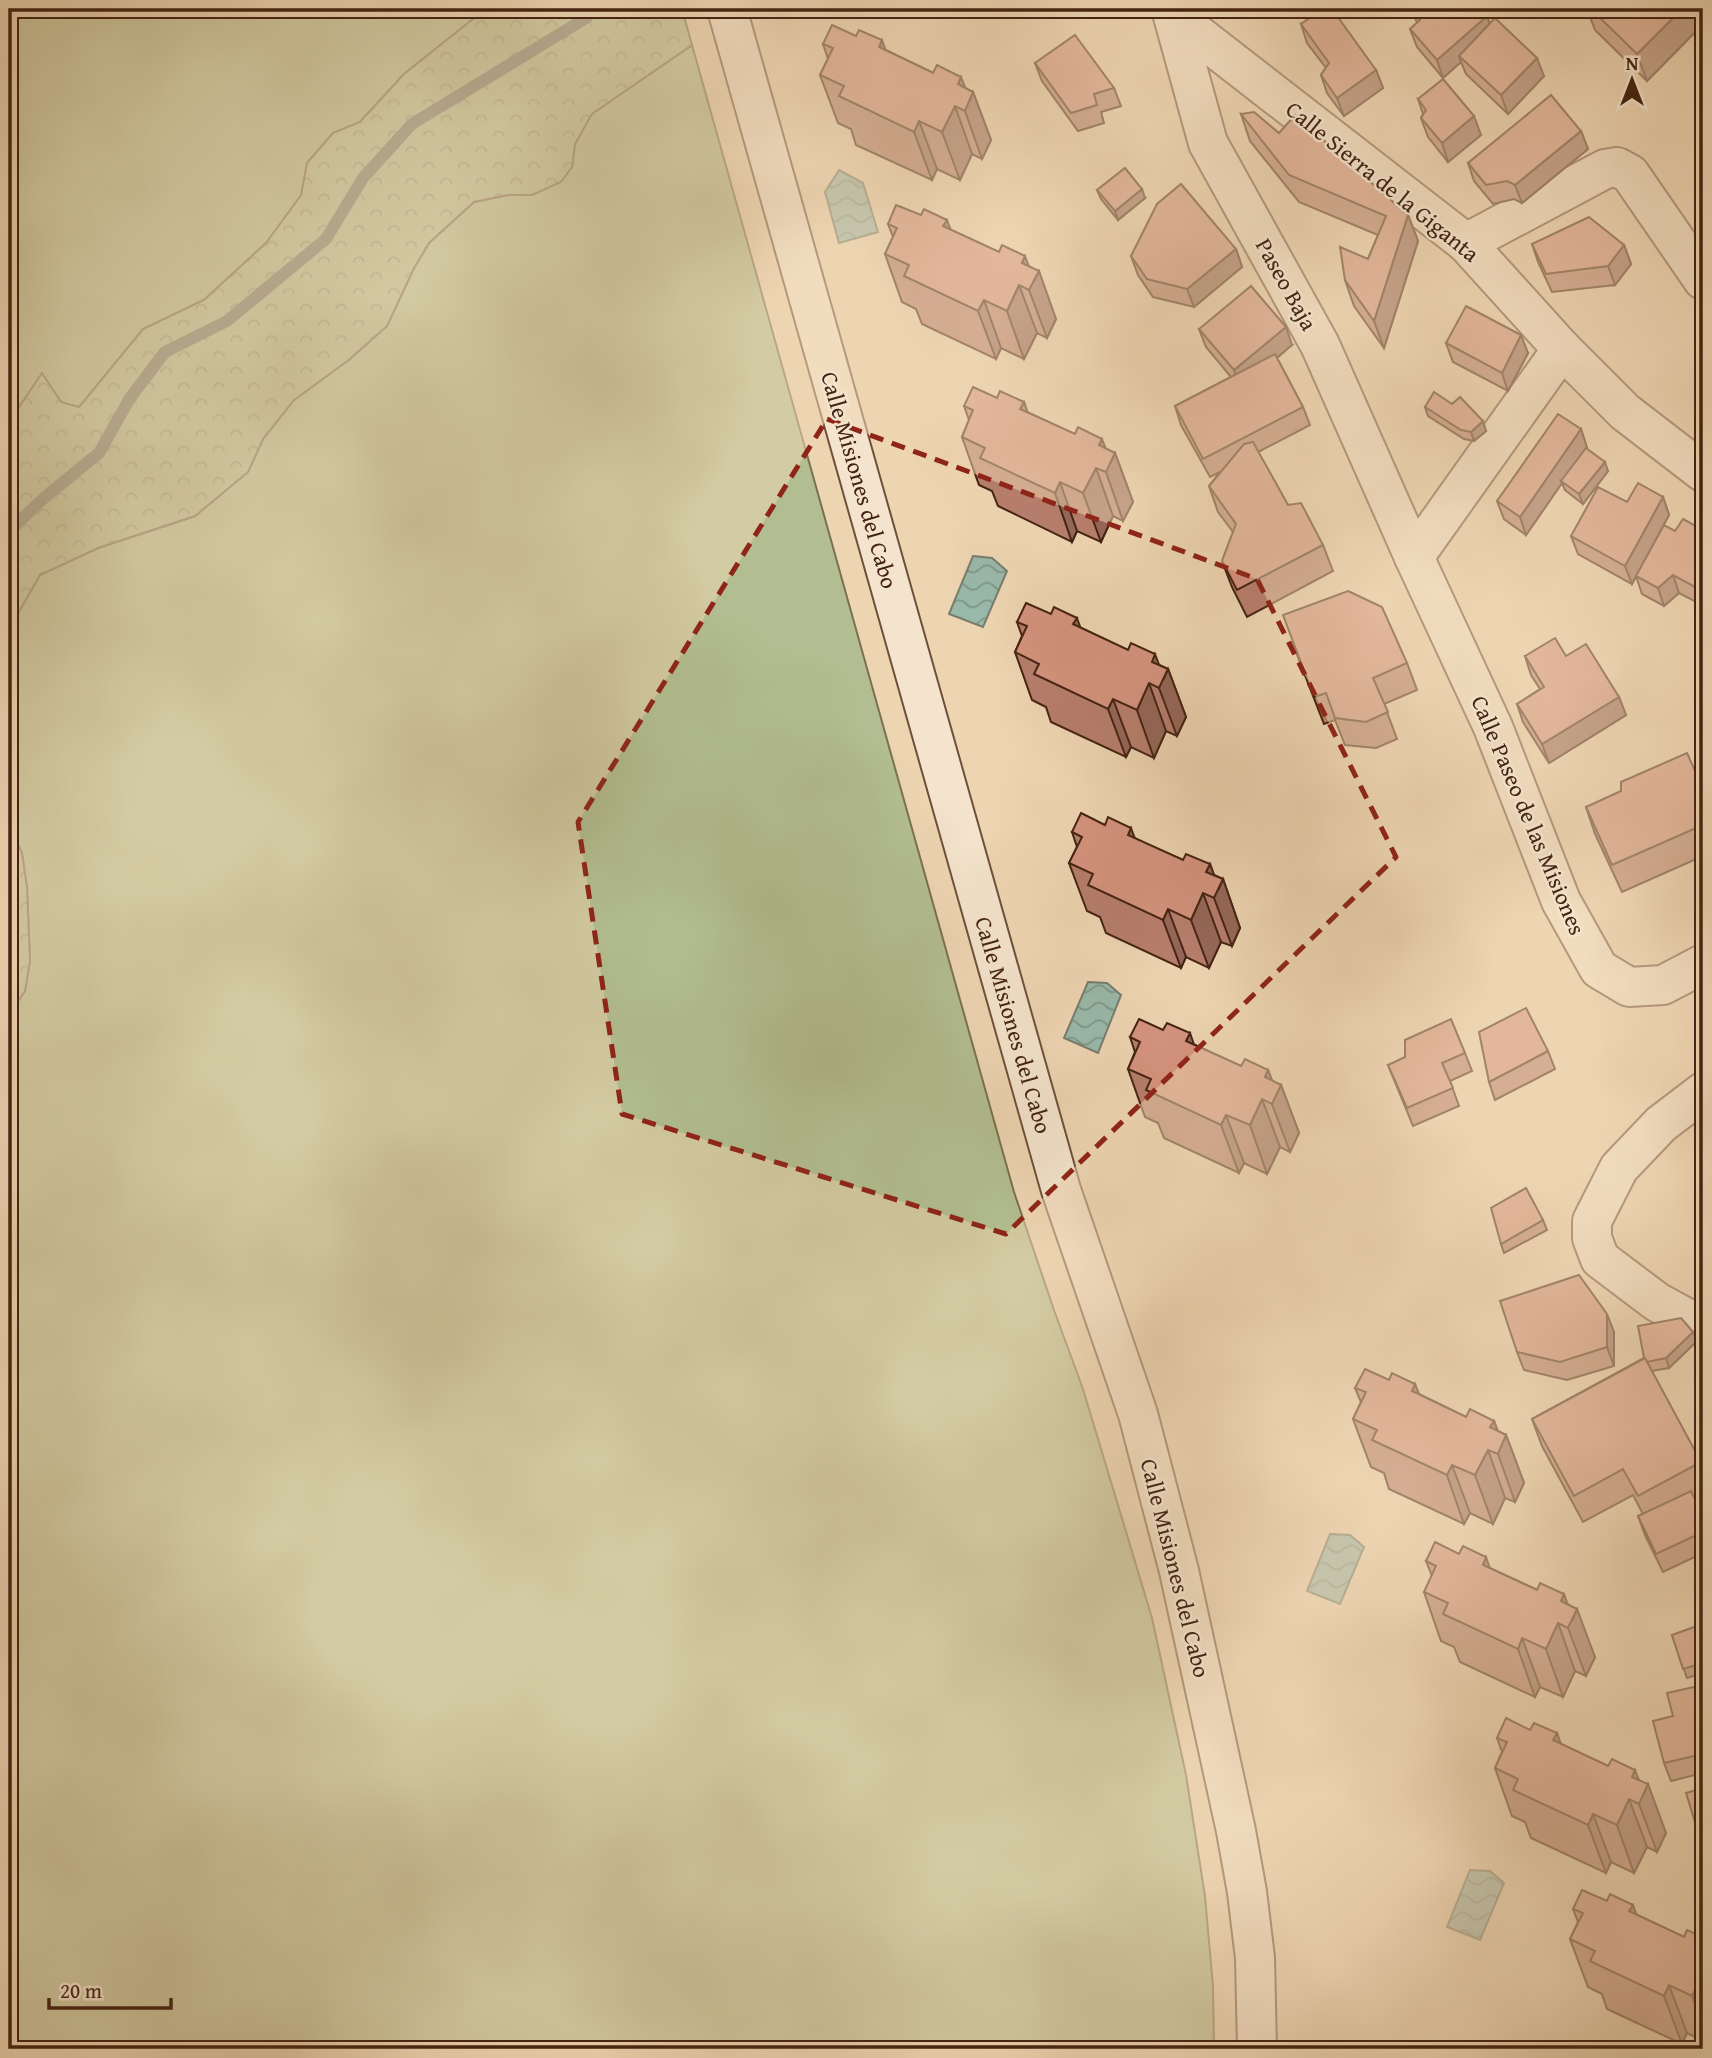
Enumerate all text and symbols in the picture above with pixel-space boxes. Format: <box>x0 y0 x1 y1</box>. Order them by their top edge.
north arrow <box>1596 46 1666 116</box>
text: N <box>1626 49 1639 77</box>
street label: Calle Sierra de la Giganta <box>1279 93 1487 269</box>
street label: Paseo Baja <box>1248 232 1326 336</box>
street label: Calle Misiones del Cabo <box>813 368 907 592</box>
street label: Calle Paseo de las Misiones <box>1464 690 1594 940</box>
street label: Calle Misiones del Cabo <box>967 913 1061 1137</box>
street label: Calle Misiones del Cabo <box>1133 1455 1219 1681</box>
scale bar <box>49 1967 172 2011</box>
text: 20 m <box>60 1975 102 2006</box>

